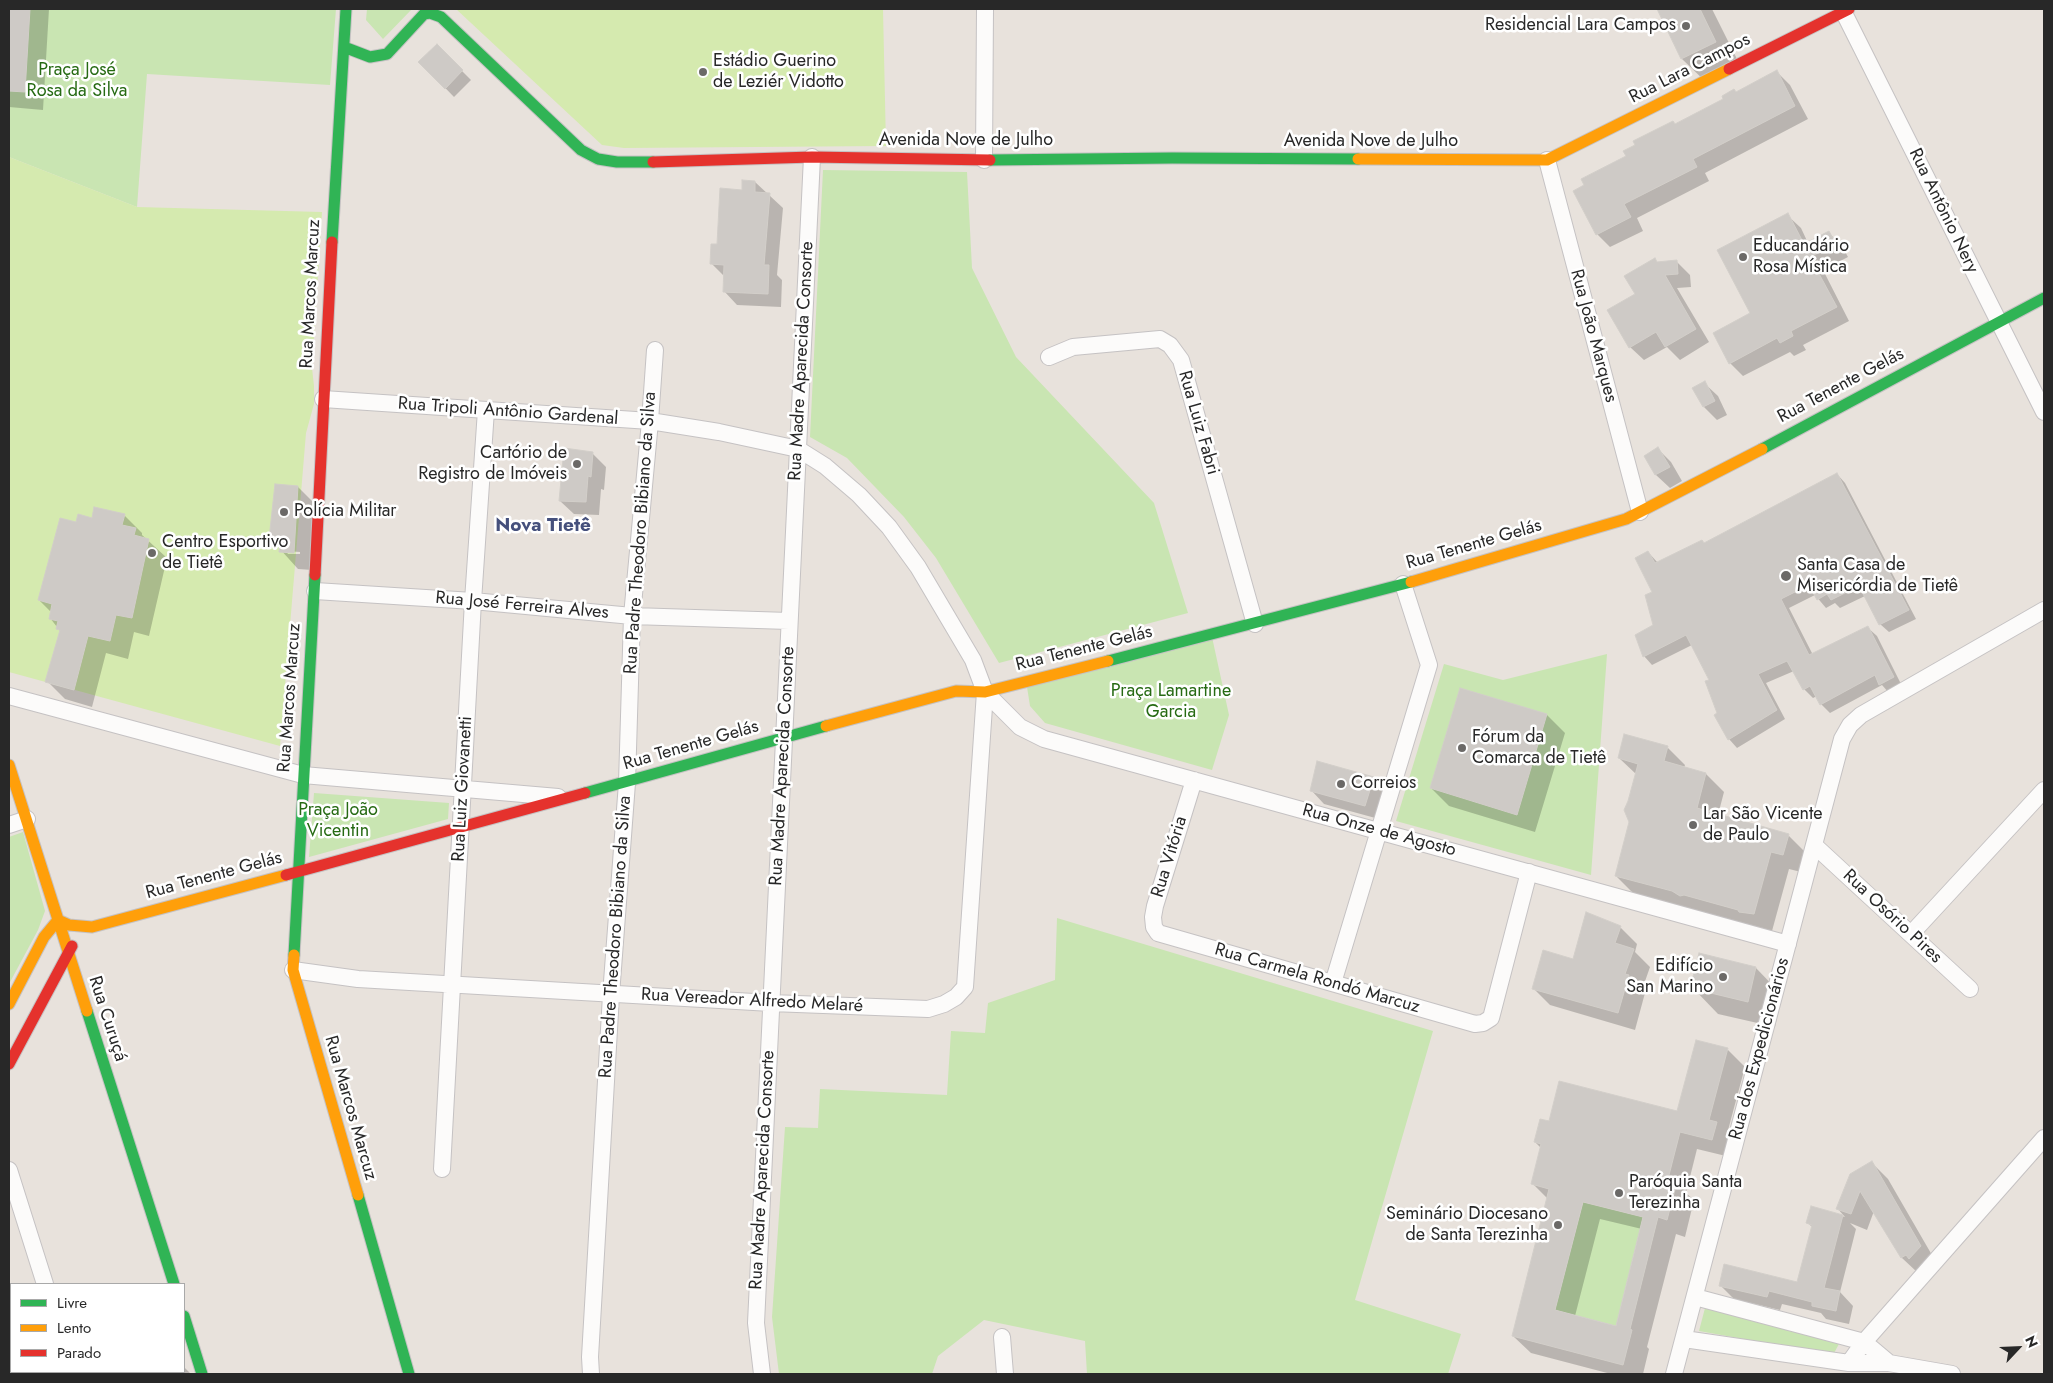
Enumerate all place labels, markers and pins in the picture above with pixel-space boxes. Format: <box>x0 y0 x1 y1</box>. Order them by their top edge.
place label: Residencial Lara Campos <box>1485 15 1676 37</box>
marker: Residencial Lara Campos <box>1680 20 1692 32</box>
place label: Estádio Guerino de Leziér Vidotto <box>713 51 844 94</box>
marker: Estádio Guerino de Leziér Vidotto <box>697 66 709 78</box>
place label: Educandário Rosa Mística <box>1753 236 1849 278</box>
marker: Educandário Rosa Mística <box>1737 251 1749 263</box>
place label: Cartório de Registro de Imóveis <box>418 443 567 486</box>
marker: Cartório de Registro de Imóveis <box>571 458 583 470</box>
place label: Polícia Militar <box>294 501 397 523</box>
marker: Polícia Militar <box>278 506 290 518</box>
place label: Centro Esportivo de Tietê <box>162 532 288 574</box>
marker: Centro Esportivo de Tietê <box>146 547 158 559</box>
place label: Santa Casa de Misericórdia de Tietê <box>1797 555 1958 598</box>
marker: Santa Casa de Misericórdia de Tietê <box>1779 569 1793 583</box>
place label: Fórum da Comarca de Tietê <box>1472 727 1606 770</box>
marker: Fórum da Comarca de Tietê <box>1456 742 1468 754</box>
place label: Correios <box>1351 773 1416 795</box>
marker: Correios <box>1335 778 1347 790</box>
place label: Lar São Vicente de Paulo <box>1703 804 1823 846</box>
marker: Lar São Vicente de Paulo <box>1687 819 1699 831</box>
place label: Edifício San Marino <box>1626 956 1713 999</box>
marker: Edifício San Marino <box>1717 971 1729 983</box>
place label: Paróquia Santa Terezinha <box>1629 1172 1742 1214</box>
marker: Paróquia Santa Terezinha <box>1613 1187 1625 1199</box>
place label: Seminário Diocesano de Santa Terezinha <box>1386 1204 1548 1246</box>
marker: Seminário Diocesano de Santa Terezinha <box>1552 1219 1564 1231</box>

